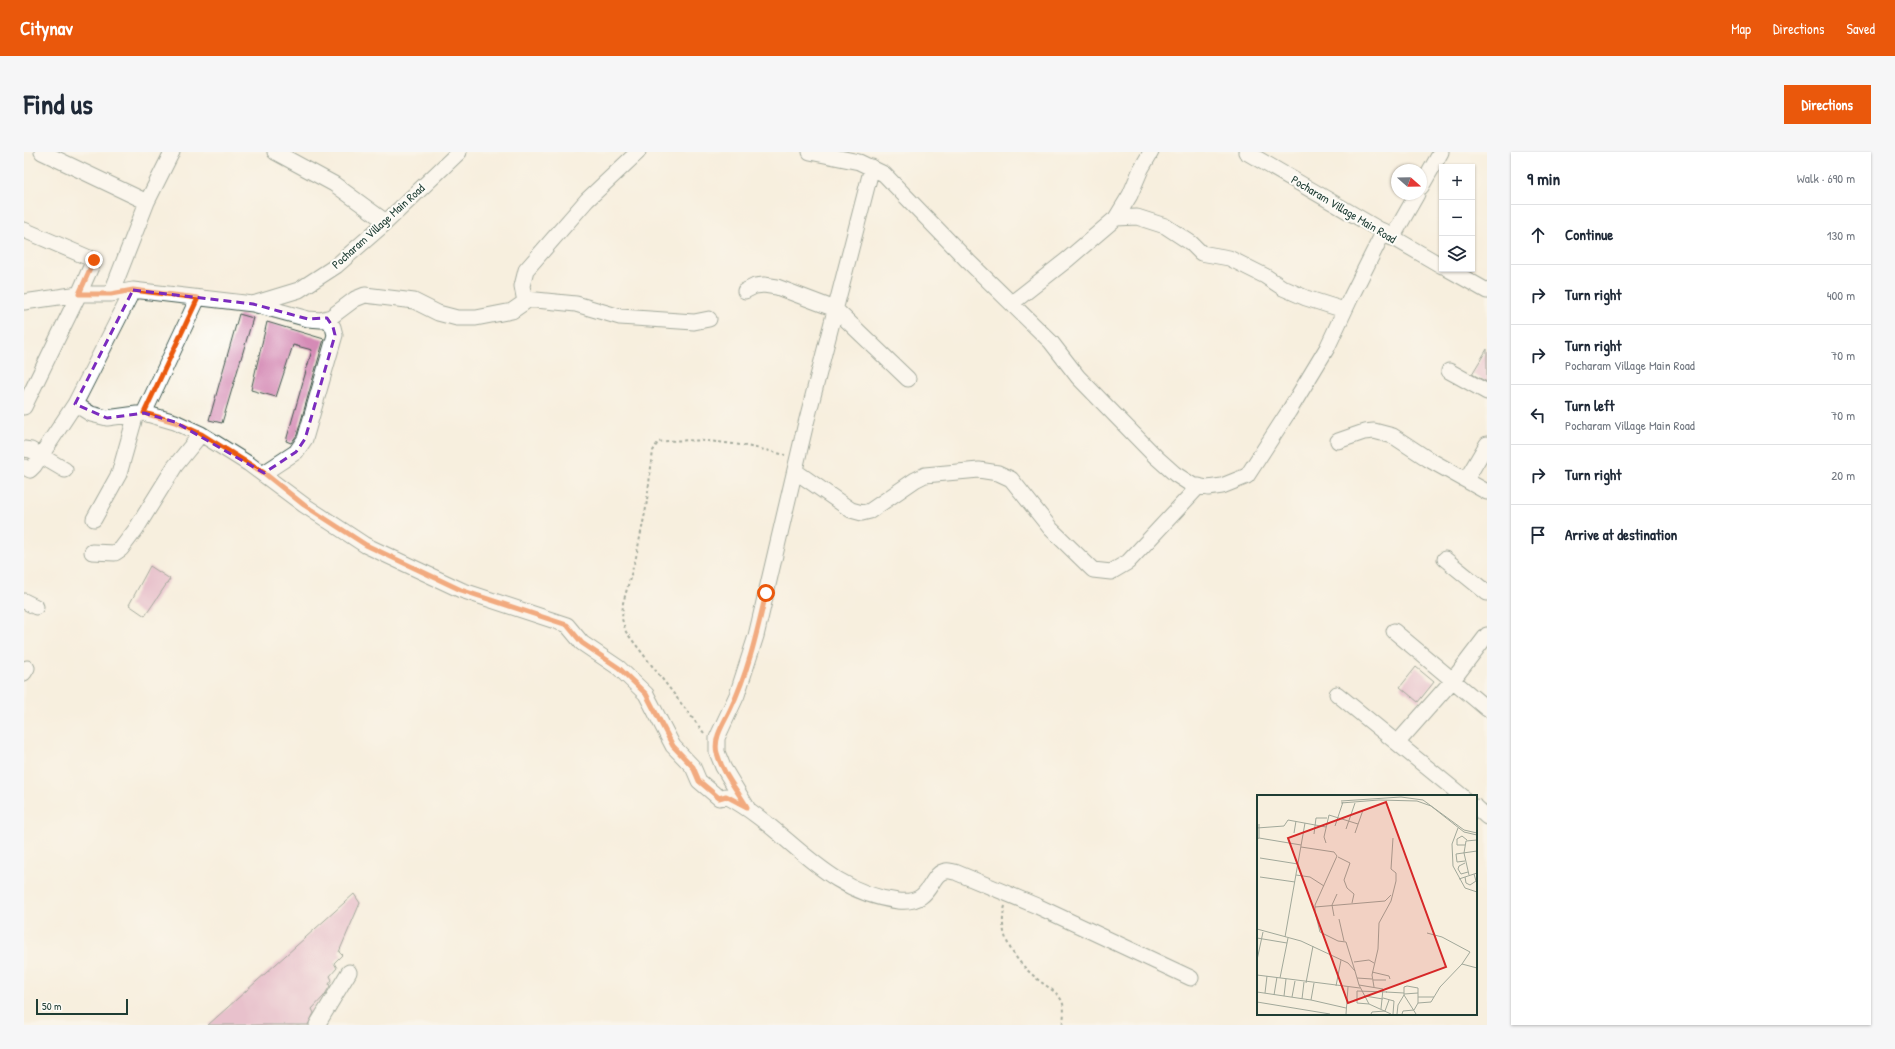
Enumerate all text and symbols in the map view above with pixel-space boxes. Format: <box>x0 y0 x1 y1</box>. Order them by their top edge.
text: Citynav <box>20 15 73 41</box>
text: Map <box>1731 19 1751 38</box>
text: Directions <box>1773 19 1824 38</box>
text: Saved <box>1846 19 1875 38</box>
text: Find us <box>24 85 93 123</box>
button: Directions <box>1784 85 1871 124</box>
north arrow <box>1391 164 1427 200</box>
map controls <box>1439 164 1475 272</box>
button: + <box>1439 164 1475 200</box>
text: 9 min <box>1527 167 1560 190</box>
text: Walk · 690 m <box>1797 169 1855 187</box>
street label: Pocharam Village Main Road <box>1288 171 1400 247</box>
street label: Pocharam Village Main Road <box>328 179 428 272</box>
button: − <box>1439 200 1475 236</box>
icon: ahead <box>1527 224 1549 246</box>
text: Continue <box>1565 224 1613 245</box>
text: 130 m <box>1827 226 1855 244</box>
button: layers <box>1439 236 1475 272</box>
route end <box>85 251 103 269</box>
icon: right <box>1527 284 1549 306</box>
text: Turn right <box>1565 284 1621 305</box>
text: 400 m <box>1827 286 1855 304</box>
text: Turn right <box>1565 335 1621 356</box>
icon: right <box>1527 344 1549 366</box>
text: 70 m <box>1831 346 1855 364</box>
text: Pocharam Village Main Road <box>1565 356 1695 374</box>
text: Turn left <box>1565 395 1615 416</box>
icon: left <box>1527 404 1549 426</box>
text: 70 m <box>1831 406 1855 424</box>
text: Pocharam Village Main Road <box>1565 416 1695 434</box>
icon: right <box>1527 464 1549 486</box>
text: Turn right <box>1565 464 1621 485</box>
text: 20 m <box>1831 466 1855 484</box>
icon: arrive <box>1527 524 1549 546</box>
text: Arrive at destination <box>1565 524 1677 545</box>
route start <box>757 584 775 602</box>
inset map <box>1257 795 1477 1015</box>
scale bar <box>36 997 128 1016</box>
text: 50 m <box>42 999 62 1013</box>

